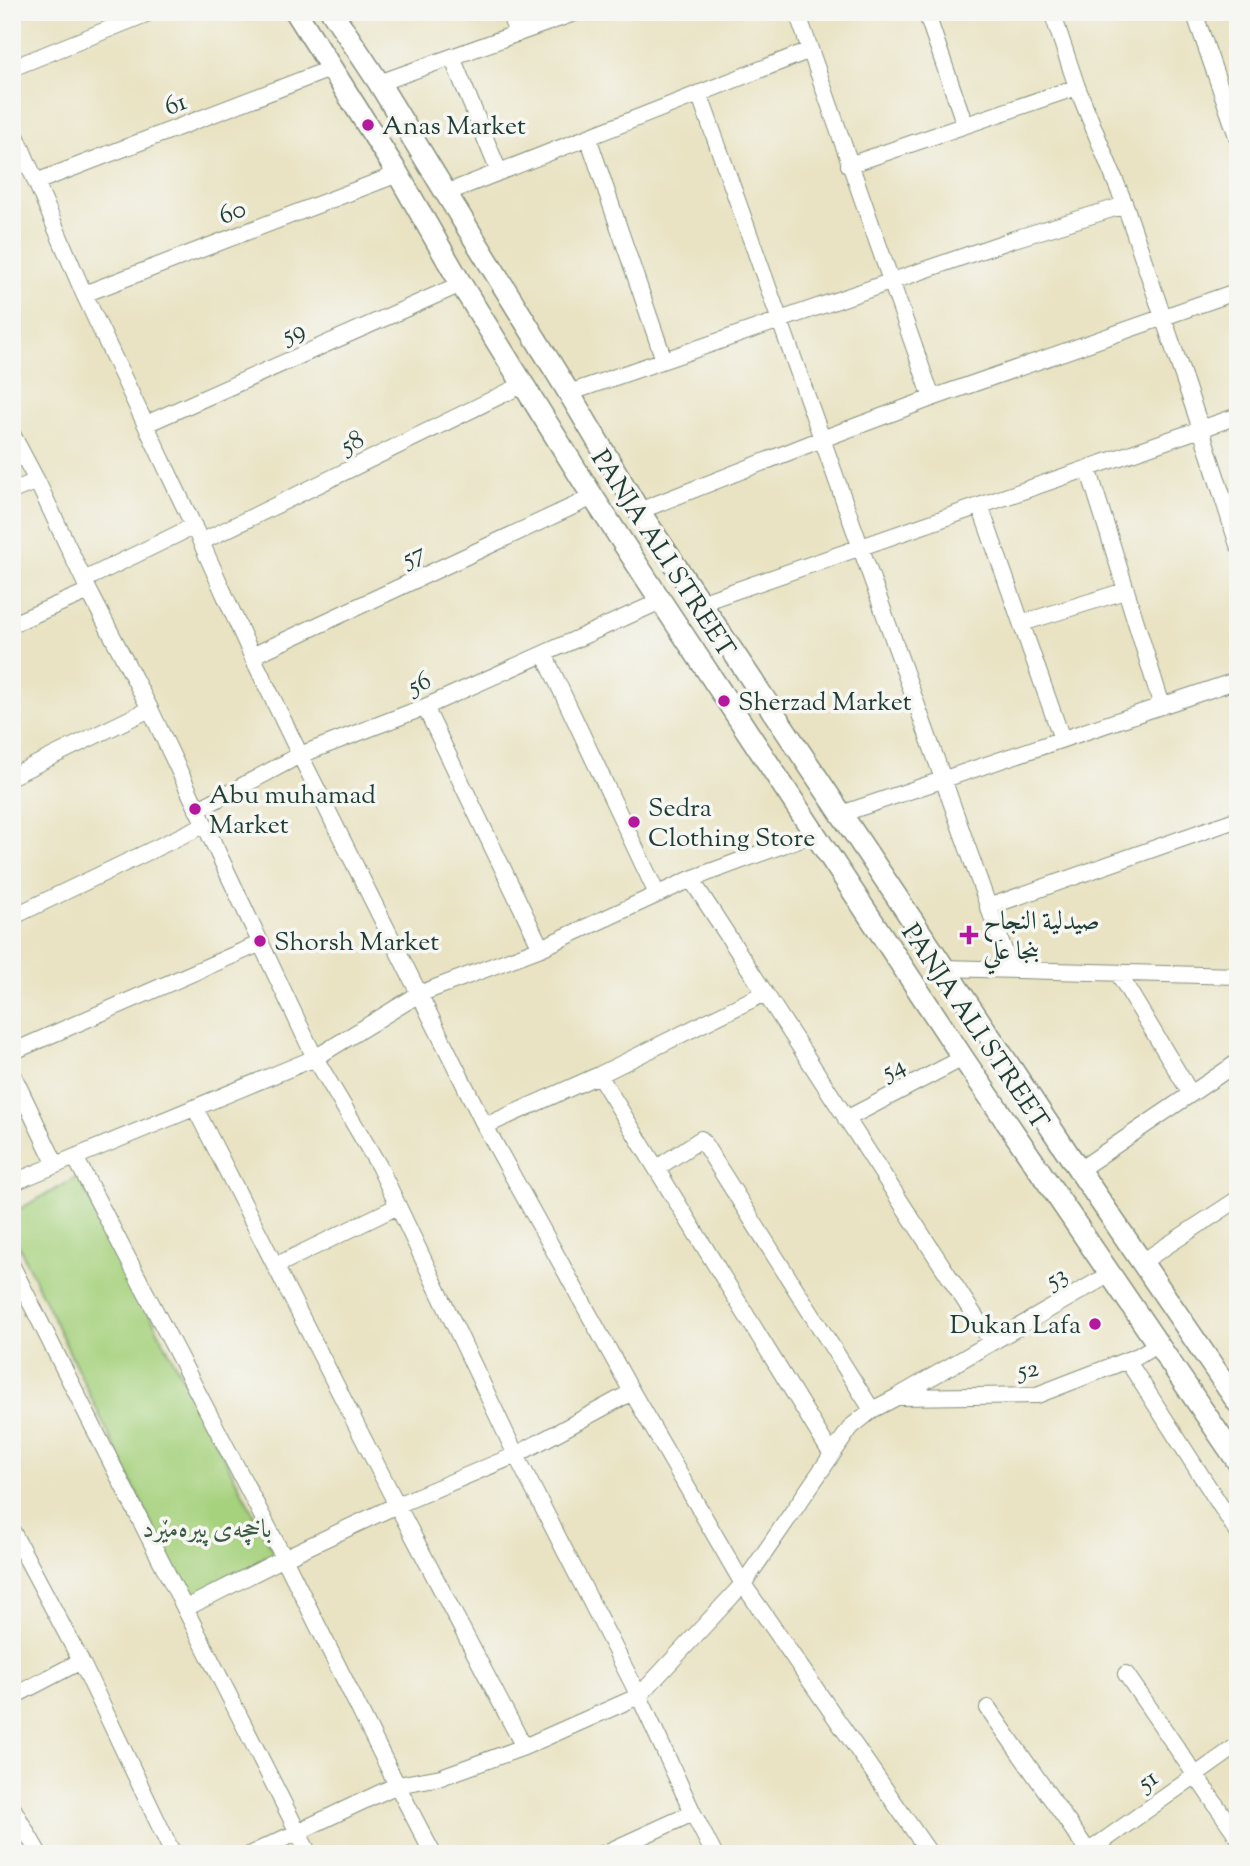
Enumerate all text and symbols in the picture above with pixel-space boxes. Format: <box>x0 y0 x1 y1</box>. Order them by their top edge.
street label: 61 <box>159 84 193 126</box>
place label: Anas Market <box>382 109 526 146</box>
marker: Anas Market <box>360 117 376 133</box>
street label: 60 <box>214 191 252 235</box>
street label: 59 <box>275 312 311 355</box>
street label: 58 <box>333 422 371 466</box>
street label: PANJA ALI STREET <box>581 443 743 666</box>
street label: 57 <box>394 535 432 579</box>
street label: 56 <box>401 663 437 706</box>
place label: Sherzad Market <box>738 685 912 722</box>
marker: Sherzad Market <box>716 693 732 709</box>
place label: Abu muhamad Market <box>209 778 376 845</box>
place label: Sedra Clothing Store <box>648 791 815 858</box>
marker: Abu muhamad Market <box>187 801 203 817</box>
marker: Sedra Clothing Store <box>626 814 642 830</box>
place label: صيدلية النجاح بنجا علي <box>983 904 1100 975</box>
street label: PANJA ALI STREET <box>891 917 1057 1138</box>
place label: Shorsh Market <box>274 925 439 962</box>
marker: صيدلية النجاح بنجا علي <box>961 927 977 943</box>
marker: Shorsh Market <box>252 933 268 949</box>
street label: 54 <box>874 1048 912 1092</box>
street label: 53 <box>1038 1257 1075 1300</box>
place label: Dukan Lafa <box>950 1308 1081 1345</box>
marker: Dukan Lafa <box>1087 1316 1103 1332</box>
street label: 52 <box>1013 1351 1042 1391</box>
park label: باخچەی پیرەمێرد <box>142 1512 272 1549</box>
street label: 51 <box>1129 1761 1166 1802</box>

